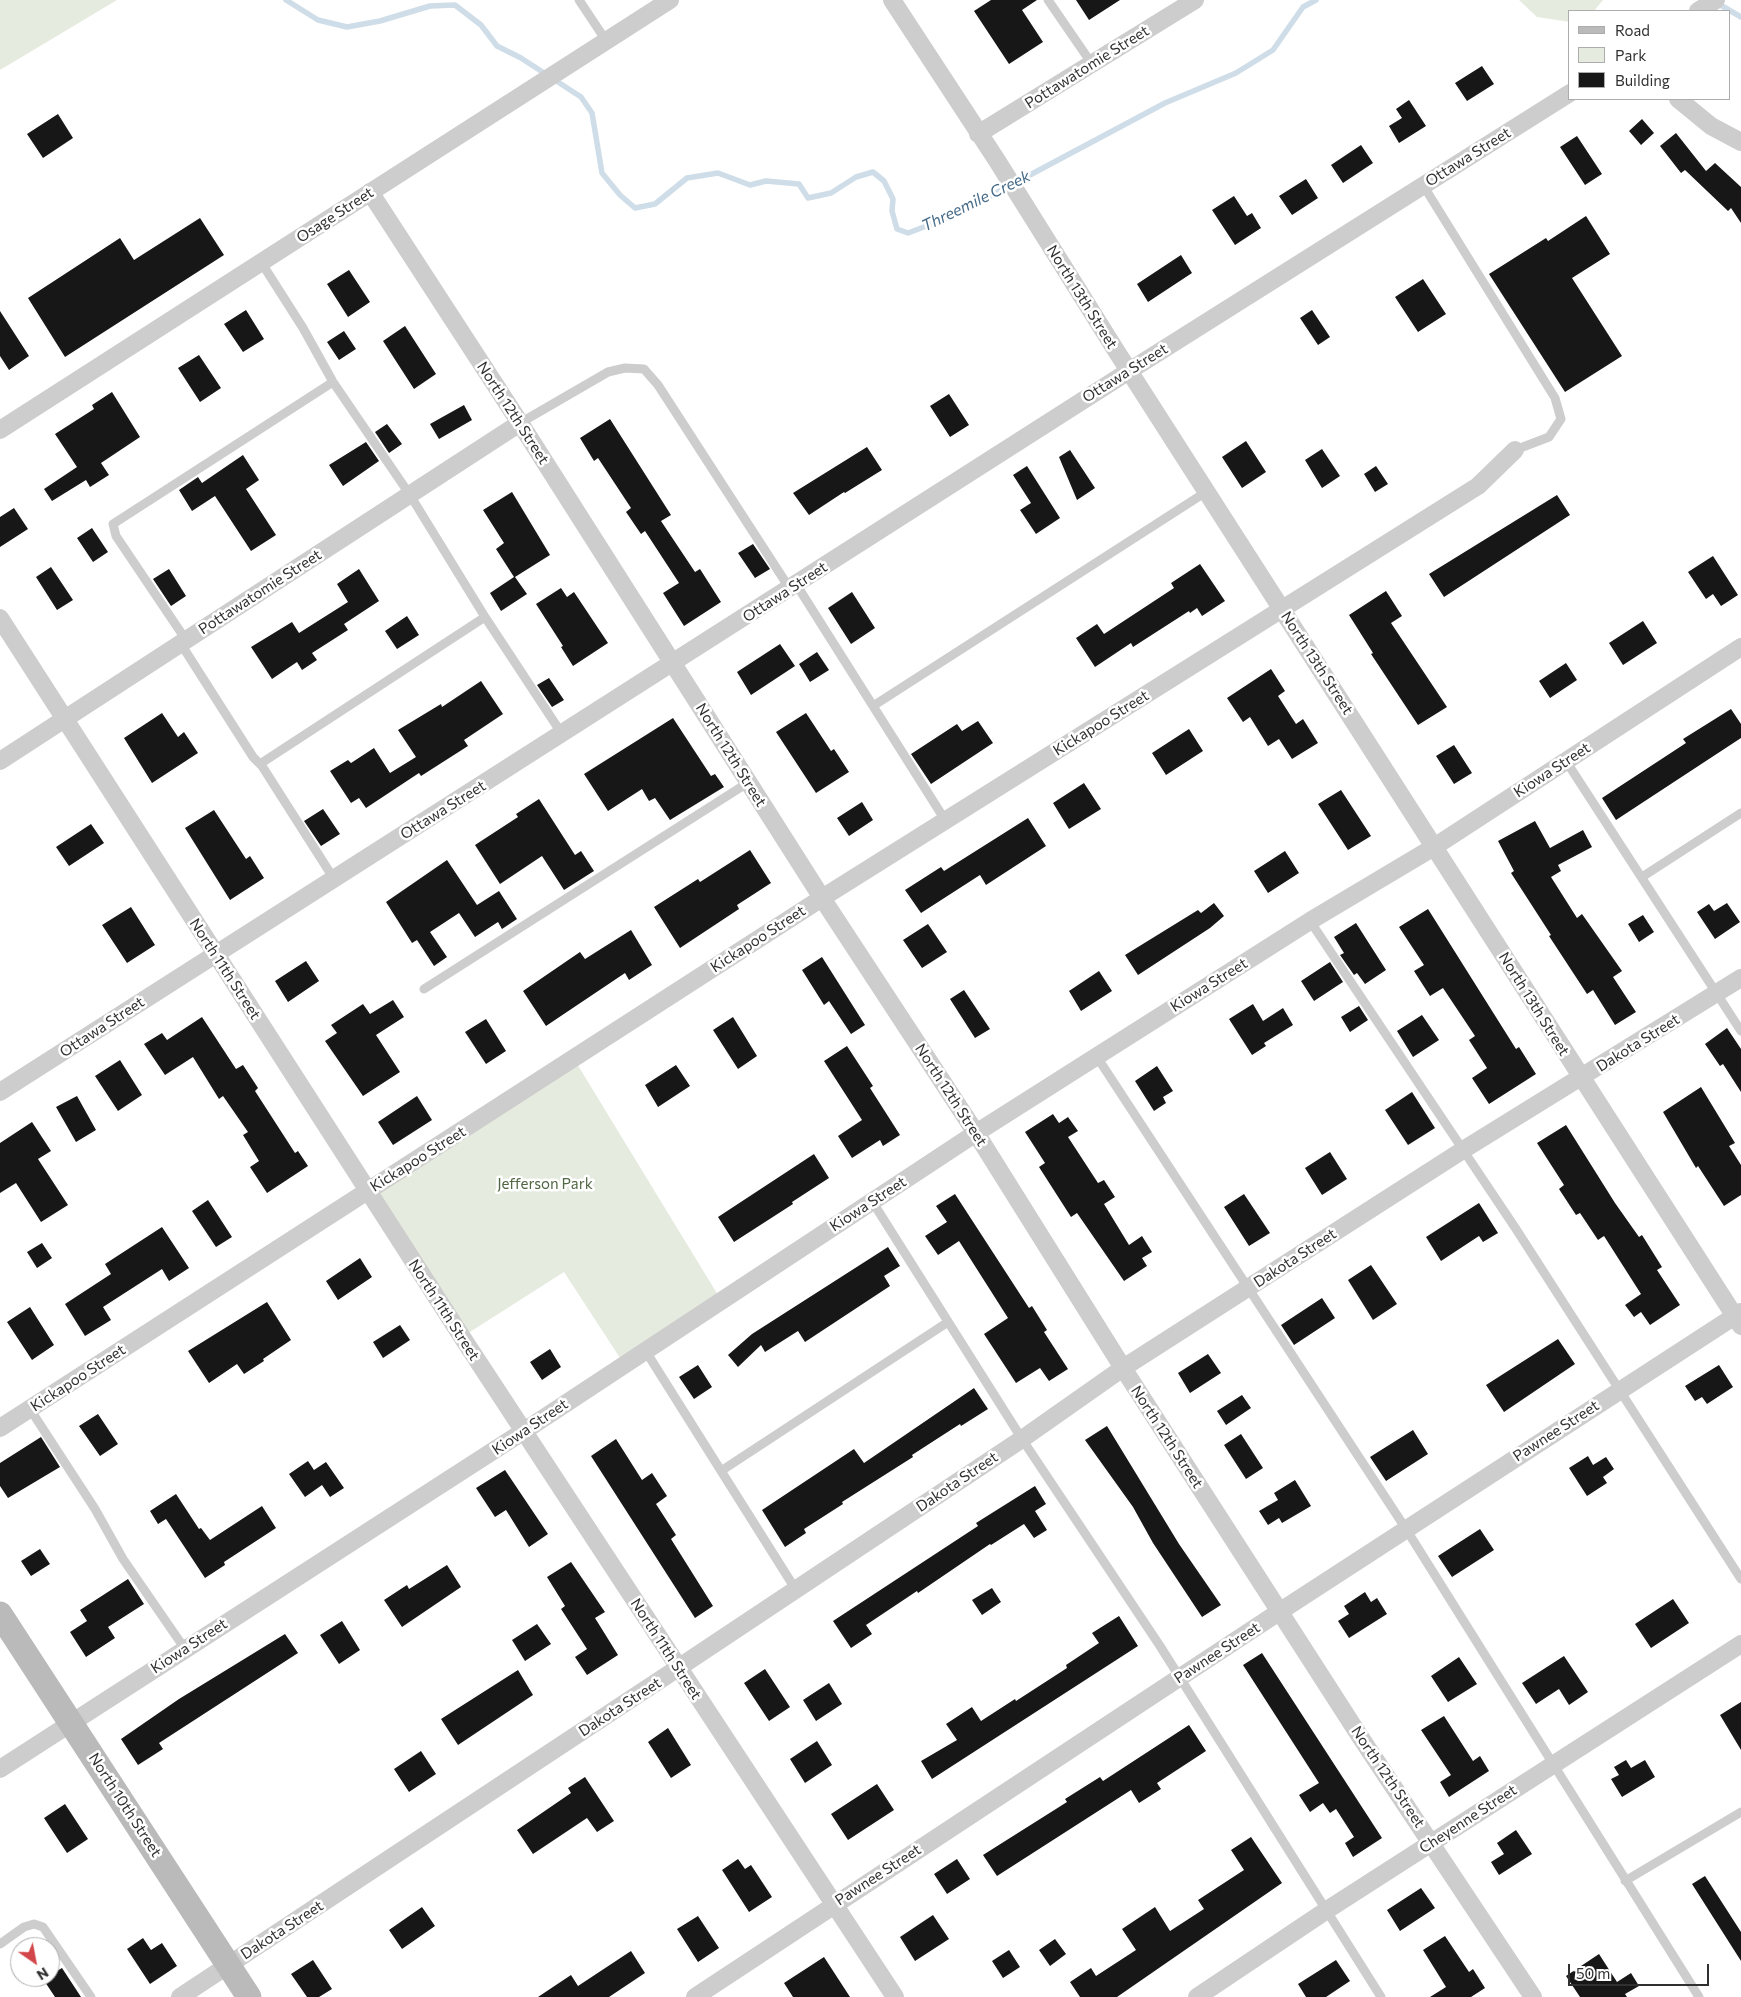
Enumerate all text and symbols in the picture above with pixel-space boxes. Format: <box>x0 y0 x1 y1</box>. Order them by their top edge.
legend <box>1568 10 1731 100</box>
text: Road <box>1615 21 1650 39</box>
street label: Pottawatomie Street <box>1022 22 1152 112</box>
text: Park <box>1615 46 1646 64</box>
text: Building <box>1615 71 1670 89</box>
street label: Ottawa Street <box>1422 124 1514 190</box>
water label: Threemile Creek <box>918 166 1034 236</box>
street label: Osage Street <box>293 183 377 247</box>
street label: North 13th Street <box>1043 242 1121 352</box>
street label: Ottawa Street <box>1079 340 1171 406</box>
street label: North 12th Street <box>473 358 553 468</box>
street label: Pottawatomie Street <box>195 546 325 638</box>
street label: Ottawa Street <box>739 558 831 626</box>
street label: North 13th Street <box>1277 608 1357 718</box>
street label: Kickapoo Street <box>1050 686 1152 760</box>
street label: North 12th Street <box>692 700 770 810</box>
street label: Kiowa Street <box>1510 739 1594 801</box>
street label: Ottawa Street <box>397 777 489 843</box>
street label: Kickapoo Street <box>707 902 809 976</box>
street label: North 11th Street <box>186 915 264 1023</box>
street label: North 13th Street <box>1495 949 1573 1059</box>
street label: Kiowa Street <box>1167 954 1251 1016</box>
street label: Ottawa Street <box>56 993 148 1061</box>
street label: Dakota Street <box>1593 1010 1683 1076</box>
street label: North 12th Street <box>911 1040 991 1150</box>
street label: Kickapoo Street <box>367 1122 469 1196</box>
street label: Kiowa Street <box>826 1173 910 1235</box>
park label: Jefferson Park <box>497 1175 593 1193</box>
street label: Dakota Street <box>1250 1225 1340 1291</box>
street label: North 11th Street <box>405 1256 483 1364</box>
street label: Kickapoo Street <box>27 1341 129 1415</box>
street label: North 12th Street <box>1127 1382 1207 1492</box>
street label: Kiowa Street <box>489 1395 571 1459</box>
street label: Pawnee Street <box>1510 1397 1602 1465</box>
street label: Dakota Street <box>913 1448 1001 1516</box>
street label: North 11th Street <box>627 1595 705 1703</box>
street label: Kiowa Street <box>147 1615 231 1677</box>
street label: Pawnee Street <box>1171 1619 1263 1687</box>
street label: Dakota Street <box>575 1674 665 1740</box>
street label: North 12th Street <box>1347 1723 1429 1831</box>
street label: North 10th Street <box>85 1750 165 1860</box>
street label: Cheyenne Street <box>1416 1781 1520 1857</box>
street label: Pawnee Street <box>832 1841 924 1909</box>
street label: Dakota Street <box>237 1897 327 1963</box>
north arrow <box>10 1937 60 1987</box>
scale bar <box>1571 1954 1712 1986</box>
text: N <box>34 1964 52 1984</box>
text: 50 m <box>1576 1964 1610 1982</box>

